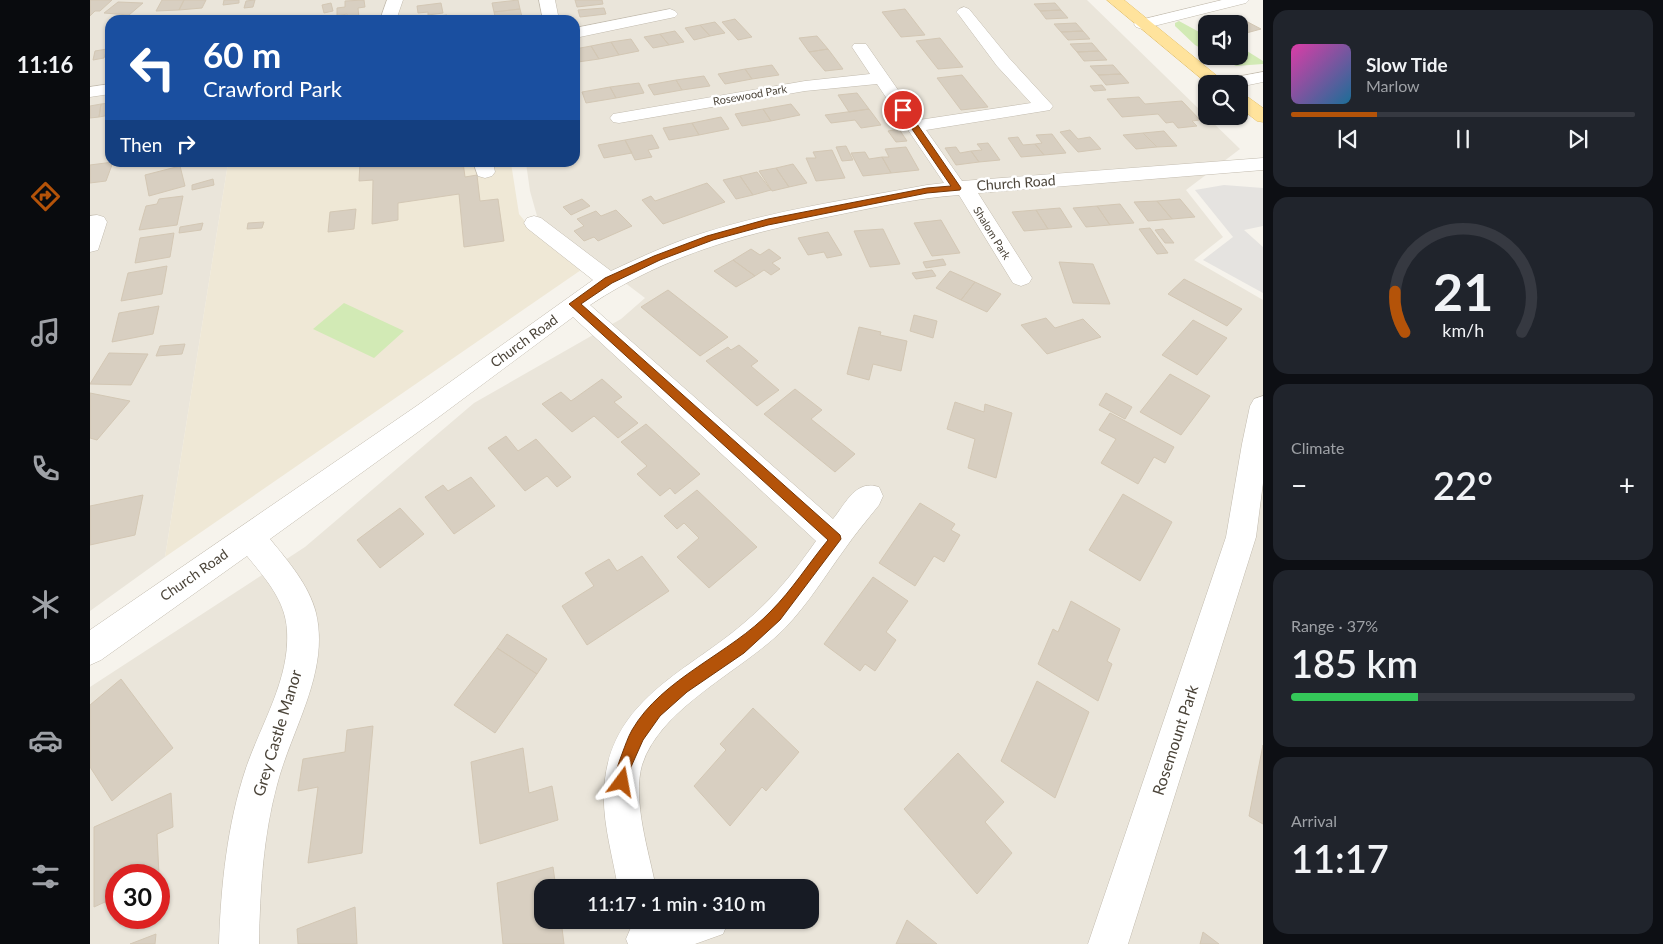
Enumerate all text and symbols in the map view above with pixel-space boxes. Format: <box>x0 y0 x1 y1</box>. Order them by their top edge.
map controls <box>1198 15 1248 125</box>
button: sound <box>1198 15 1248 65</box>
text: 60 m <box>203 33 281 75</box>
icon: left <box>120 35 185 100</box>
text: 11:16 <box>17 51 73 78</box>
text: Slow Tide <box>1366 53 1448 76</box>
text: Crawford Park <box>203 75 342 102</box>
button: search <box>1198 75 1248 125</box>
text: Marlow <box>1366 76 1420 95</box>
street label: Rosewood Park <box>712 82 788 107</box>
pin <box>882 89 924 131</box>
icon: arrive <box>889 96 917 124</box>
icon: previous <box>1334 125 1362 153</box>
icon: pause <box>1449 125 1477 153</box>
icon: next <box>1564 125 1592 153</box>
icon: right <box>172 130 200 158</box>
text: Then <box>120 133 162 156</box>
street label: Church Road <box>976 171 1056 194</box>
icon: directions <box>28 179 63 214</box>
street label: Shalom Park <box>971 204 1014 262</box>
text: 21 <box>1433 260 1493 322</box>
street label: Church Road <box>487 311 561 371</box>
icon: music <box>28 315 63 350</box>
text: km/h <box>1442 319 1484 341</box>
text: Climate <box>1291 438 1344 457</box>
icon: phone <box>28 451 63 486</box>
text: 22° <box>1433 462 1493 508</box>
text: − <box>1291 468 1307 502</box>
text: + <box>1619 468 1635 502</box>
street label: Church Road <box>157 545 231 604</box>
icon: climate <box>28 587 63 622</box>
text: Range · 37% <box>1291 616 1378 635</box>
text: 185 km <box>1291 640 1418 686</box>
street label: Grey Castle Manor <box>248 667 305 798</box>
street label: Rosemount Park <box>1148 681 1202 797</box>
icon: car <box>28 723 63 758</box>
position arrow <box>595 755 647 807</box>
text: Arrival <box>1291 811 1337 830</box>
text: 11:17 <box>1291 835 1389 881</box>
icon: filters <box>28 859 63 894</box>
speed limit sign: 30 <box>105 864 170 929</box>
text: 11:17 · 1 min · 310 m <box>587 892 766 915</box>

